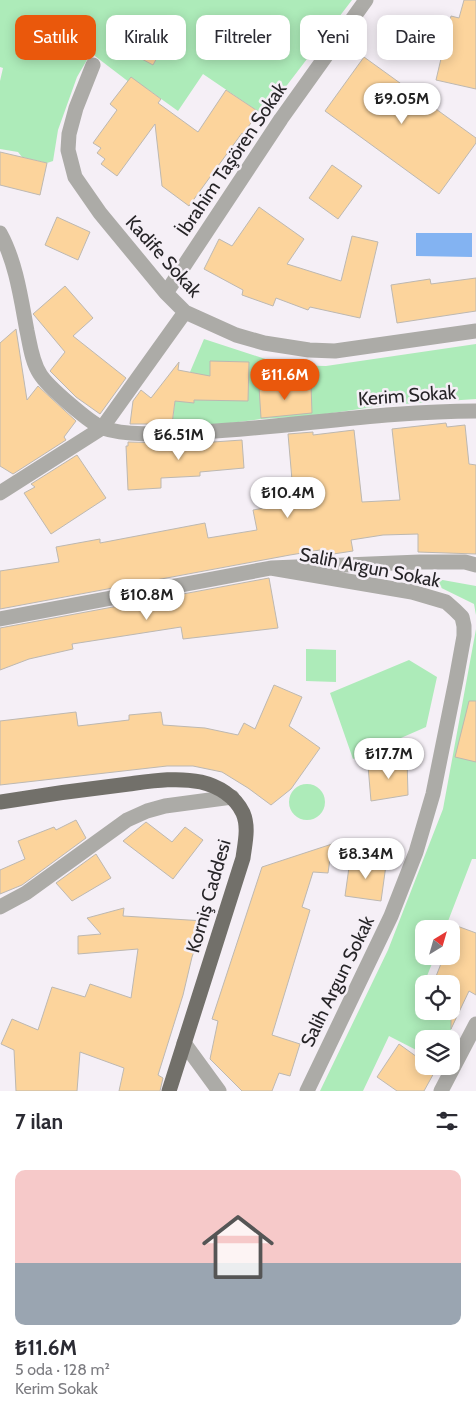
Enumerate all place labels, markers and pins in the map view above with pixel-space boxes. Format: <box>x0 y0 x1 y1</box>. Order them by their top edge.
pin: ₺9.05M <box>361 82 443 125</box>
pin: ₺11.6M <box>244 358 326 401</box>
pin: ₺6.51M <box>138 418 220 461</box>
pin: ₺10.4M <box>247 476 329 519</box>
pin: ₺10.8M <box>106 578 188 621</box>
pin: ₺17.7M <box>348 738 430 780</box>
pin: ₺8.34M <box>325 838 407 880</box>

